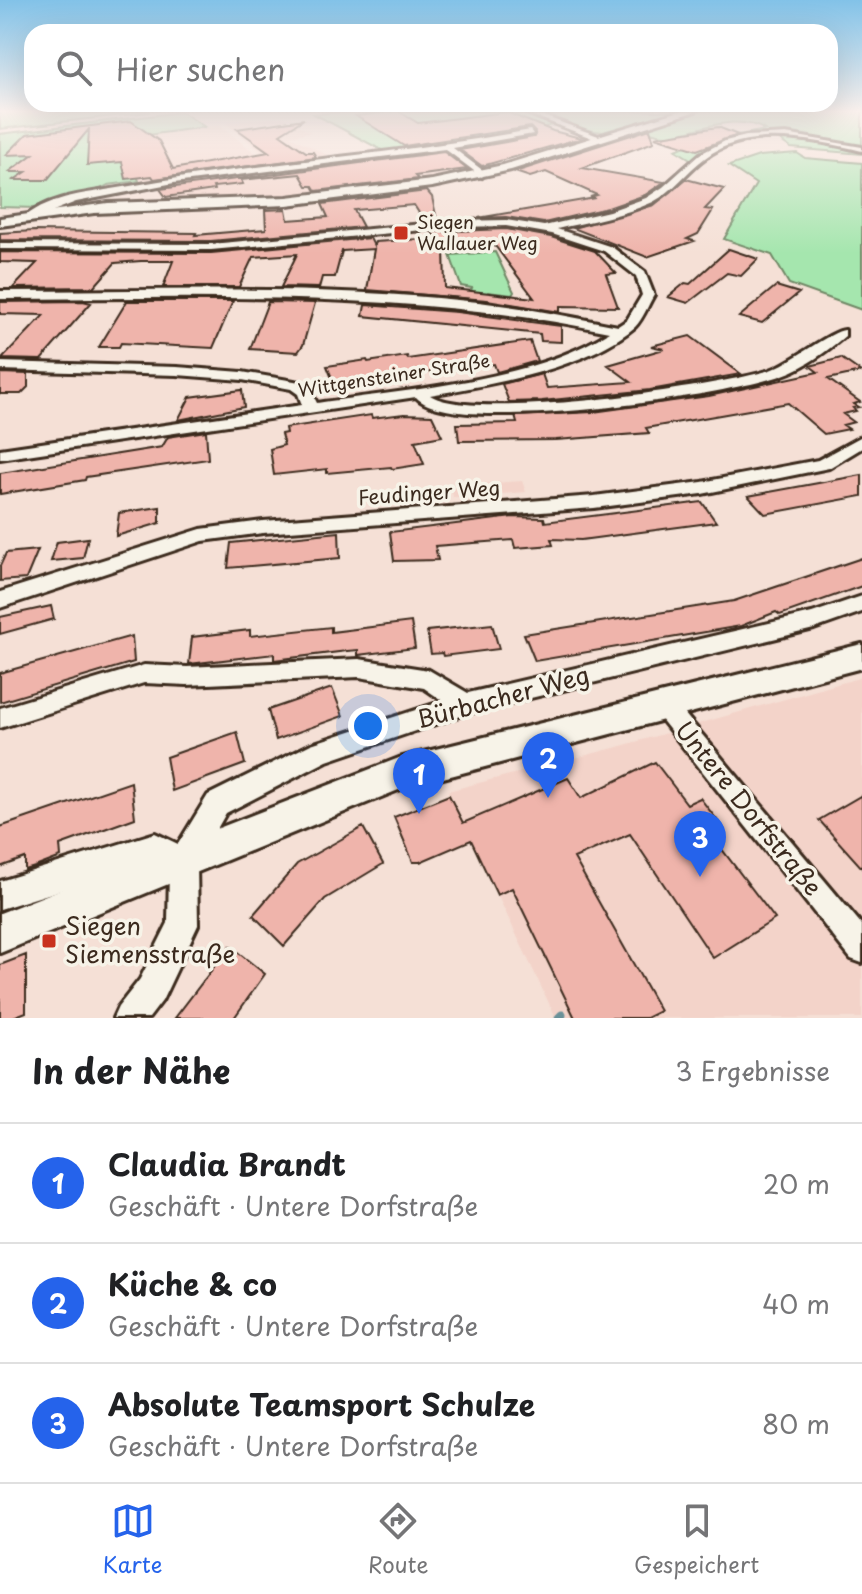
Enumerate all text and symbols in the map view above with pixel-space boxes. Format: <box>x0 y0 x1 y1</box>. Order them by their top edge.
search box <box>24 24 838 112</box>
icon: search <box>52 46 96 90</box>
text: Hier suchen <box>116 46 285 91</box>
place label: Siegen Wallauer Weg <box>417 208 538 256</box>
marker: Siegen Wallauer Weg <box>392 224 410 242</box>
street label: Wittgensteiner Straße <box>296 346 492 403</box>
street label: Feudinger Weg <box>357 472 501 512</box>
street label: Bürbacher Weg <box>412 656 593 736</box>
your location <box>348 706 388 746</box>
street label: Untere Dorfstraße <box>668 713 831 903</box>
pin: 2 <box>522 732 574 798</box>
pin: 1 <box>393 748 445 814</box>
pin: 3 <box>674 811 726 877</box>
place label: Siegen Siemensstraße <box>65 907 235 971</box>
marker: Siegen Siemensstraße <box>40 932 58 950</box>
text: In der Nähe <box>32 1044 230 1096</box>
text: 3 Ergebnisse <box>675 1051 830 1090</box>
text: Claudia Brandt <box>108 1141 346 1186</box>
text: 1 <box>52 1164 64 1203</box>
text: 20 m <box>763 1164 830 1203</box>
text: Geschäft · Untere Dorfstraße <box>108 1186 478 1225</box>
text: Küche & co <box>108 1261 277 1306</box>
text: 2 <box>49 1284 67 1323</box>
text: 40 m <box>762 1284 830 1323</box>
text: Geschäft · Untere Dorfstraße <box>108 1306 478 1345</box>
text: Absolute Teamsport Schulze <box>108 1381 535 1426</box>
text: 3 <box>49 1404 67 1443</box>
text: 80 m <box>762 1404 830 1443</box>
text: Geschäft · Untere Dorfstraße <box>108 1426 478 1465</box>
tab: Karte <box>103 1499 162 1580</box>
tab: Route <box>368 1499 428 1580</box>
tab: Gespeichert <box>634 1499 759 1580</box>

